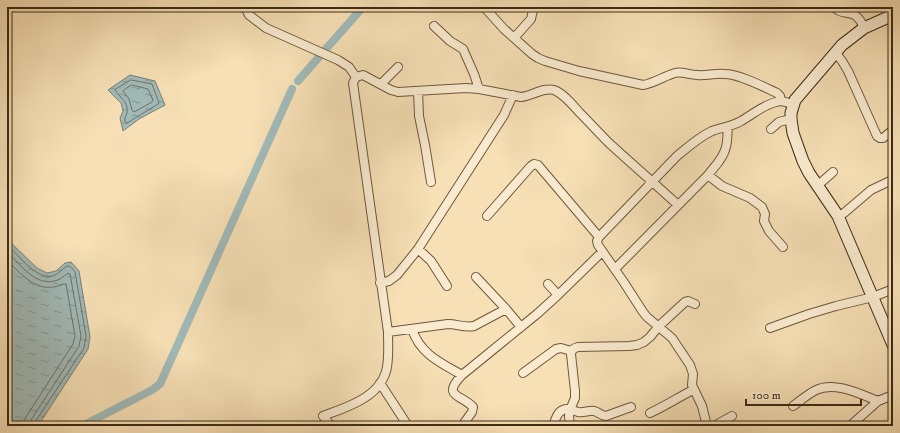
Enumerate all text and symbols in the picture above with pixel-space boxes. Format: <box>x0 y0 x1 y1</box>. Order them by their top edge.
scale bar <box>746 381 861 407</box>
text: 100 m <box>752 388 781 403</box>

